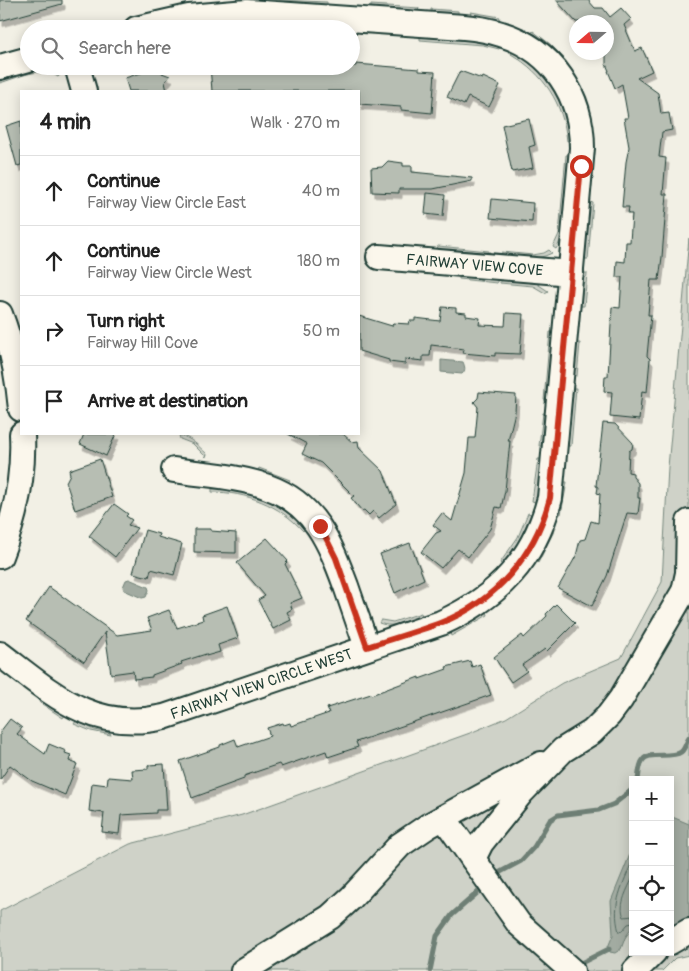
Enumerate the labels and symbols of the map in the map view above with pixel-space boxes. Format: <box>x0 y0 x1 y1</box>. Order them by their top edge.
north arrow <box>569 15 614 60</box>
route start <box>570 155 593 178</box>
street label: FAIRWAY VIEW COVE <box>405 250 544 281</box>
route end <box>309 515 332 538</box>
street label: FAIRWAY VIEW CIRCLE WEST <box>168 645 355 724</box>

